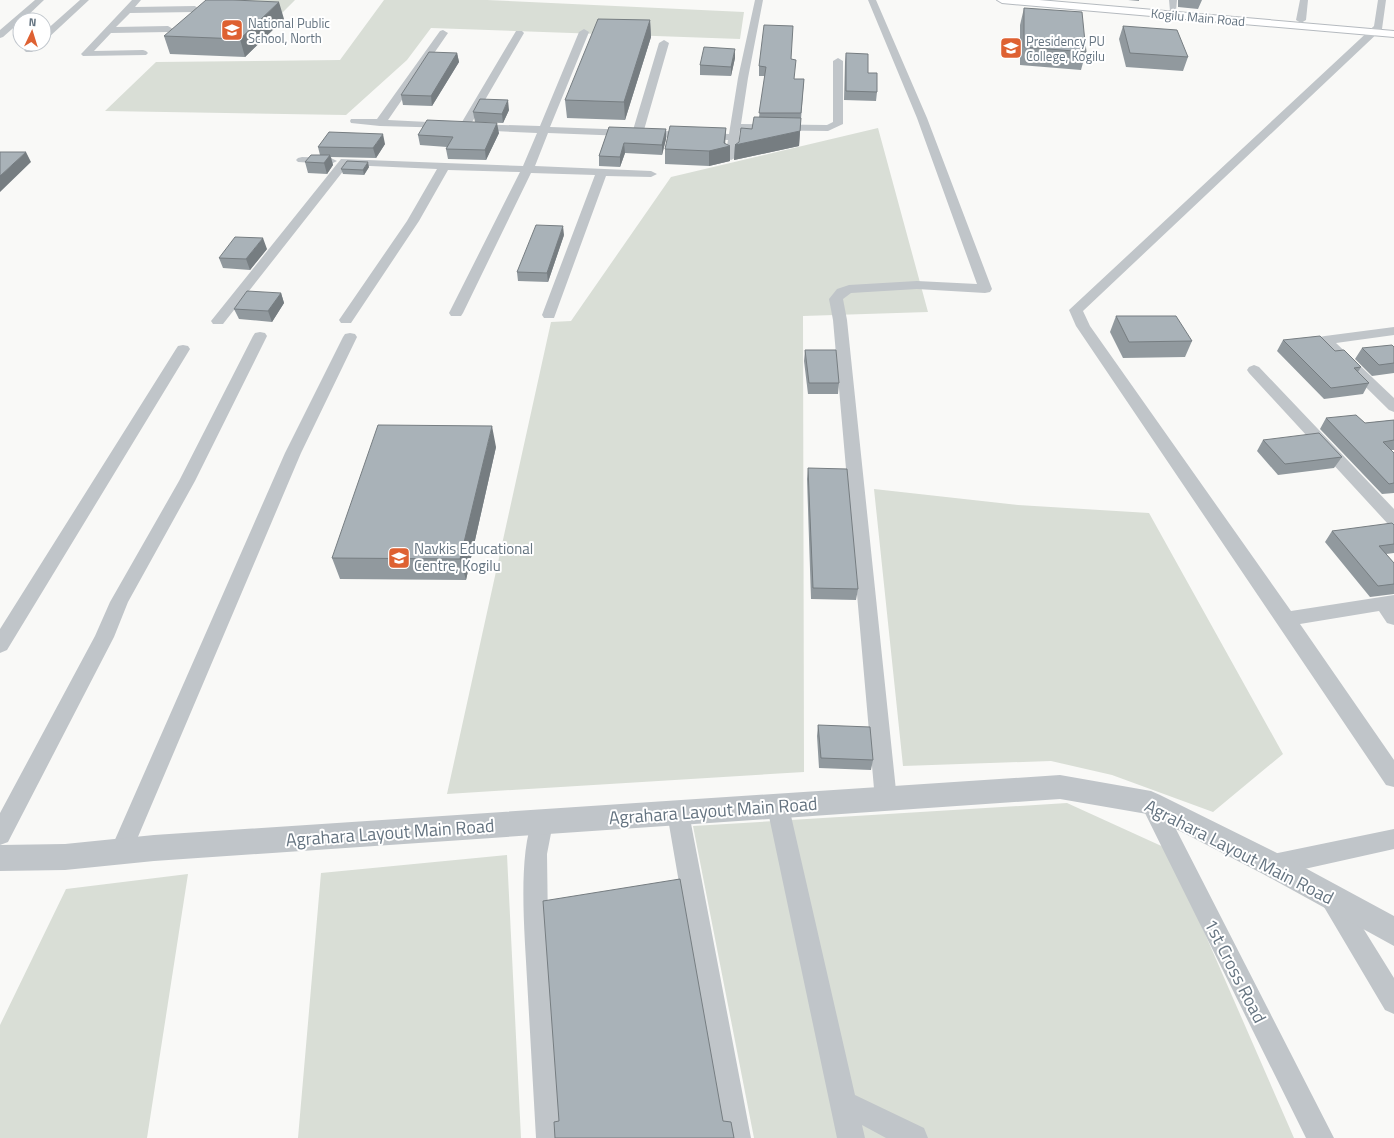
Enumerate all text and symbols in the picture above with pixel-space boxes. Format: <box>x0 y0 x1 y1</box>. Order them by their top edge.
street label: Kogilu Main Road <box>1150 3 1246 31</box>
north arrow <box>12 12 52 52</box>
place label: National Public School, North <box>248 13 330 48</box>
text: N <box>28 14 37 30</box>
school or university icon: National Public School, North <box>219 17 245 43</box>
place label: Presidency PU College, Kogilu <box>1026 31 1105 66</box>
school or university icon: Presidency PU College, Kogilu <box>998 35 1024 61</box>
place label: Navkis Educational Centre, Kogilu <box>414 537 533 577</box>
school or university icon: Navkis Educational Centre, Kogilu <box>386 545 412 571</box>
street label: Agrahara Layout Main Road <box>608 790 818 831</box>
street label: Agrahara Layout Main Road <box>1140 792 1338 911</box>
street label: Agrahara Layout Main Road <box>285 812 495 853</box>
street label: 1st Cross Road <box>1198 914 1273 1028</box>

